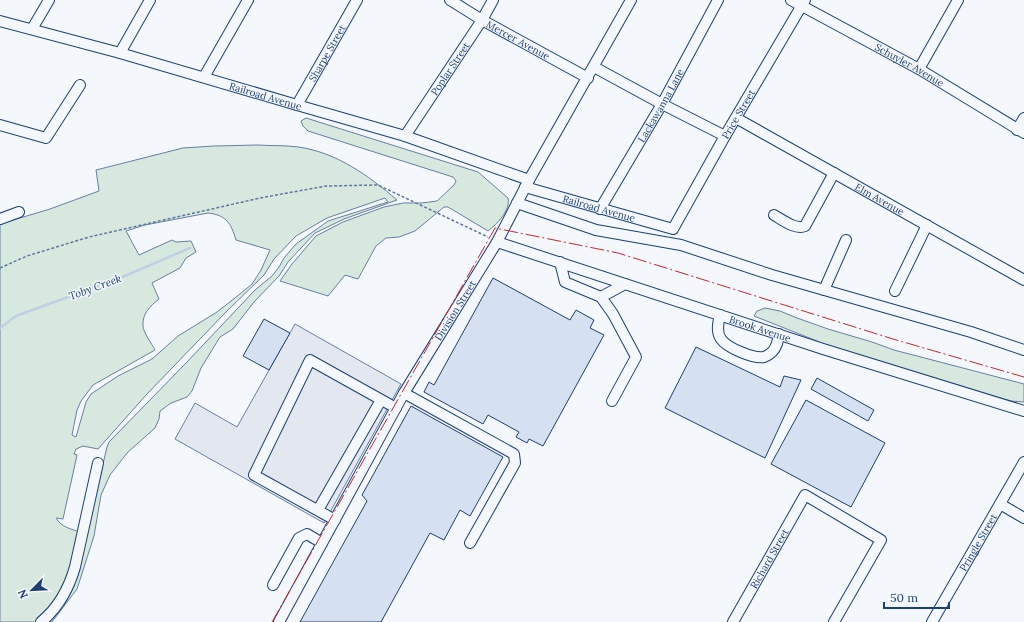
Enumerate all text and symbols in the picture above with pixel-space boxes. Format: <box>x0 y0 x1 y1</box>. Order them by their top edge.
street label: Mercer Avenue <box>484 17 553 63</box>
street label: Sharpe Street <box>305 22 348 84</box>
street label: Poplar Street <box>427 39 472 98</box>
street label: Schuyler Avenue <box>873 40 947 90</box>
street label: Lackawanna Lane <box>634 66 687 145</box>
street label: Railroad Avenue <box>228 79 304 113</box>
street label: Price Street <box>718 87 758 141</box>
street label: Elm Avenue <box>853 180 907 218</box>
street label: Railroad Avenue <box>561 192 637 225</box>
water label: Toby Creek <box>67 271 123 303</box>
street label: Division Street <box>431 278 479 343</box>
street label: Brook Avenue <box>728 312 793 345</box>
street label: Pringle Street <box>956 511 1000 573</box>
street label: Richard Street <box>747 526 791 591</box>
north arrow <box>12 570 52 610</box>
scale bar <box>884 584 949 610</box>
text: N <box>15 587 31 601</box>
text: 50 m <box>890 590 918 605</box>

